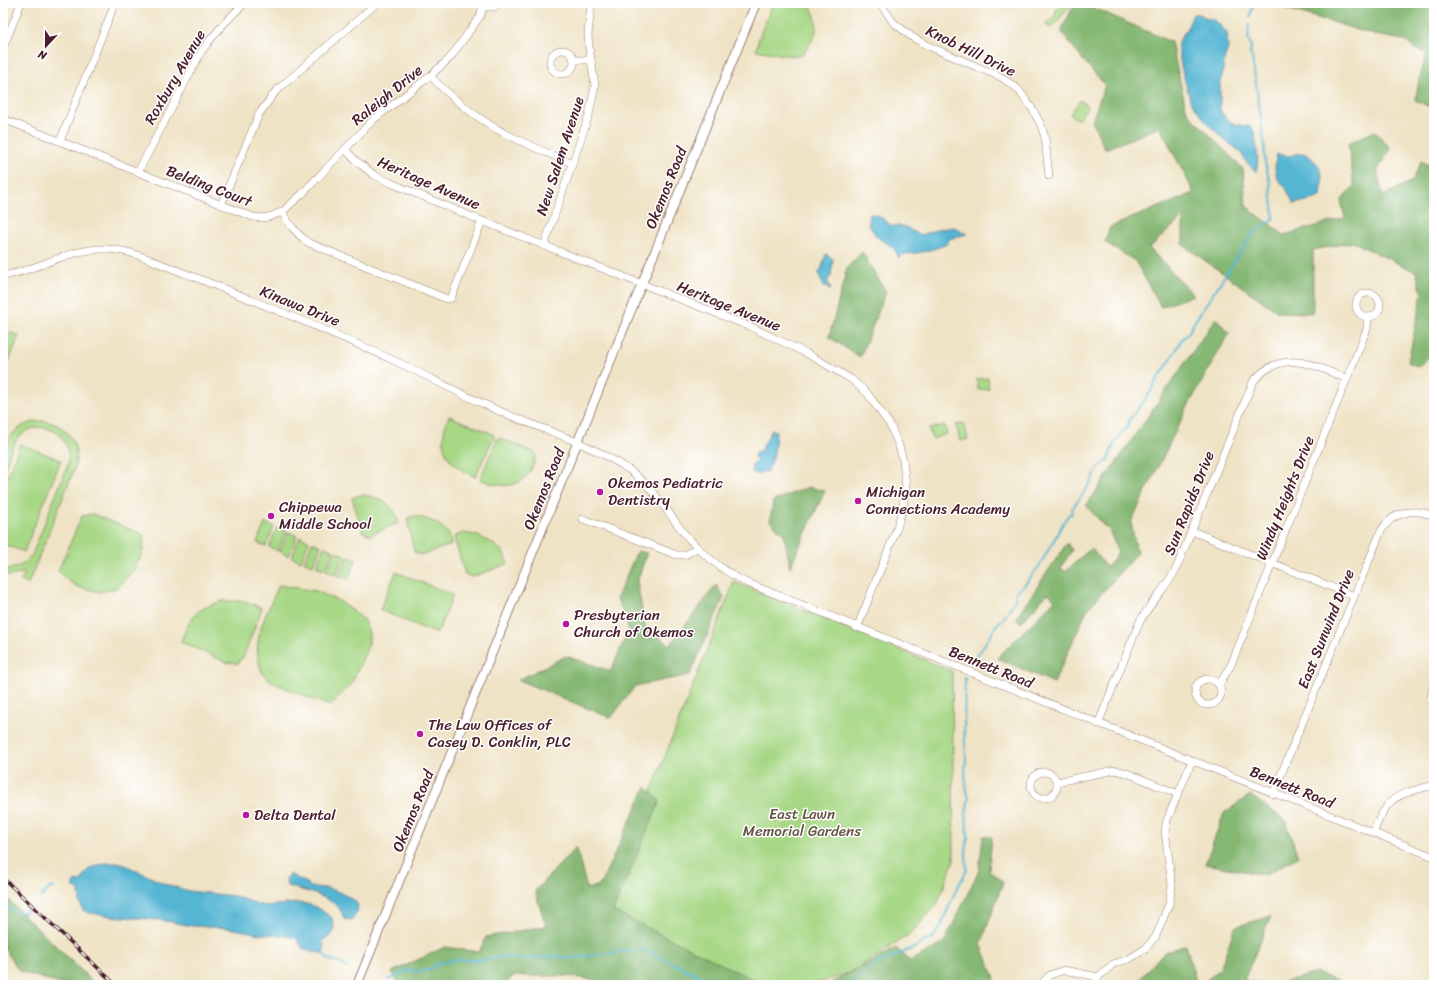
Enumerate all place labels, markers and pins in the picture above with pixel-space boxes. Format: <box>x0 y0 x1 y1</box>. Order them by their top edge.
place label: Okemos Pediatric Dentistry <box>608 470 723 513</box>
place label: Michigan Connections Academy <box>866 479 1010 522</box>
marker: Okemos Pediatric Dentistry <box>595 487 605 497</box>
place label: Chippewa Middle School <box>279 494 372 537</box>
marker: Michigan Connections Academy <box>853 496 863 506</box>
marker: Chippewa Middle School <box>266 511 276 521</box>
place label: Presbyterian Church of Okemos <box>574 602 694 645</box>
marker: Presbyterian Church of Okemos <box>561 619 571 629</box>
place label: The Law Offices of Casey D. Conklin, PLC <box>428 712 571 755</box>
marker: The Law Offices of Casey D. Conklin, PLC <box>415 729 425 739</box>
place label: Delta Dental <box>254 802 336 828</box>
marker: Delta Dental <box>241 810 251 820</box>

